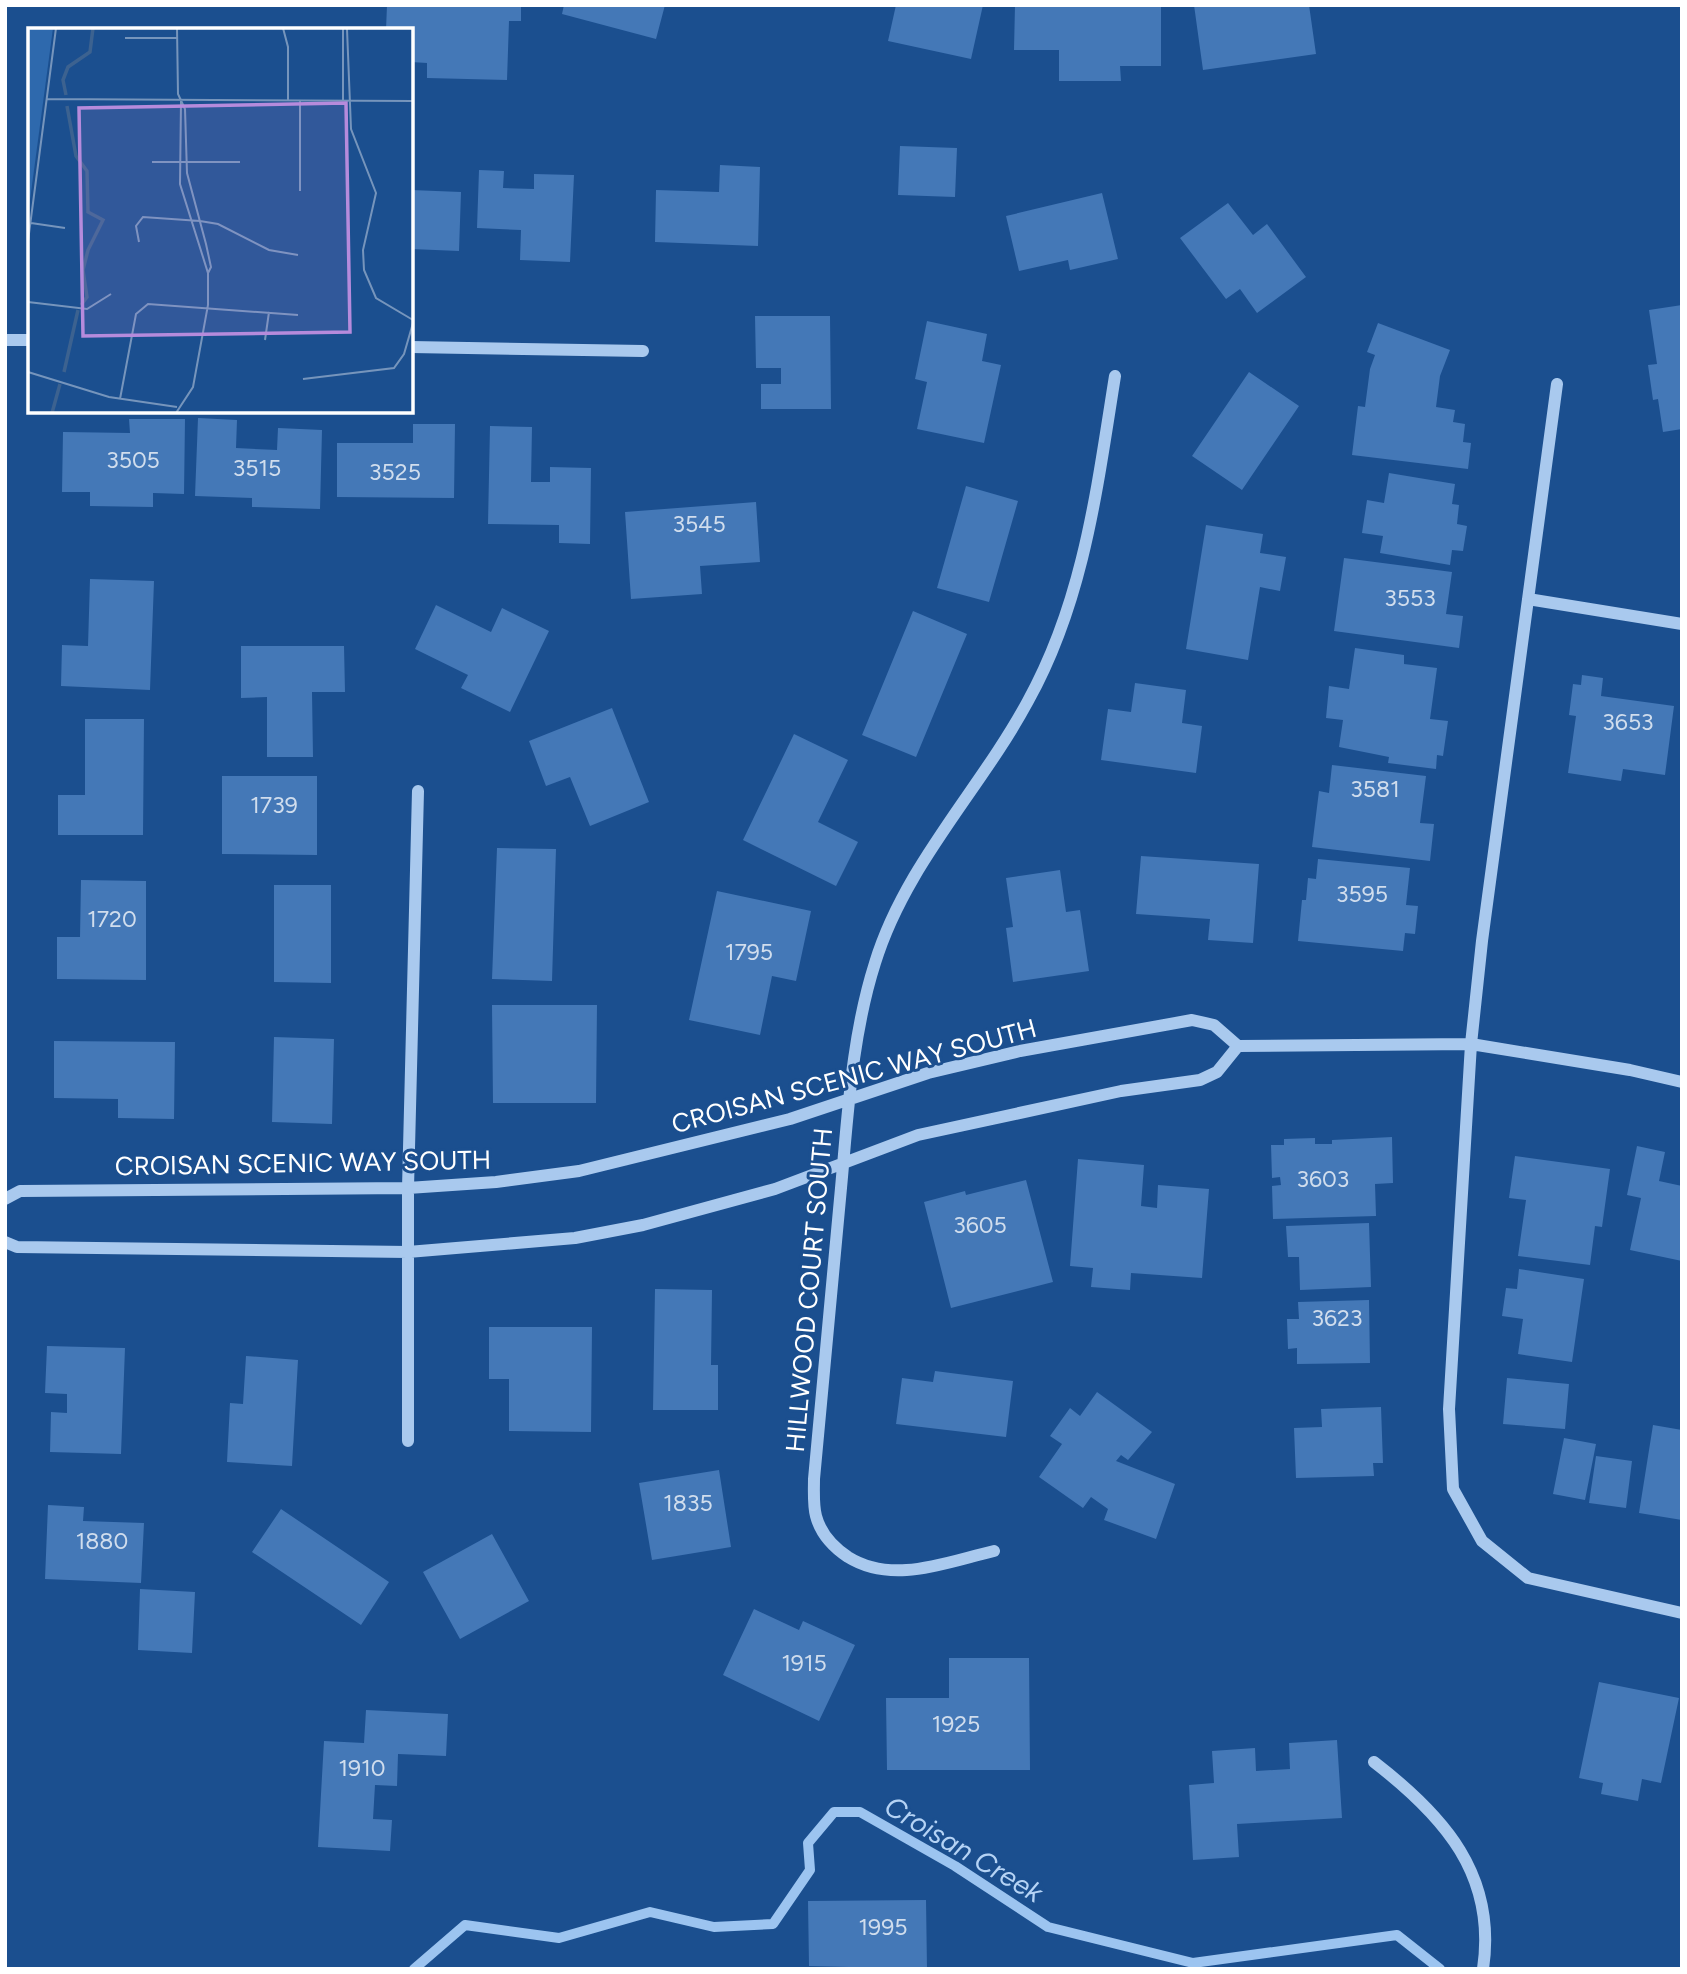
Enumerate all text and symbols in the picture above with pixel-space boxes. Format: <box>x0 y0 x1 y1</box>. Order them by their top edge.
inset map <box>28 28 413 413</box>
house number: 3505 <box>106 446 160 474</box>
house number: 3515 <box>233 454 281 482</box>
house number: 3525 <box>369 458 421 486</box>
house number: 3545 <box>672 510 726 538</box>
house number: 3553 <box>1384 584 1436 612</box>
house number: 3653 <box>1602 708 1654 736</box>
house number: 3581 <box>1350 775 1400 803</box>
house number: 1739 <box>250 791 298 819</box>
house number: 3595 <box>1336 880 1388 908</box>
house number: 1720 <box>87 905 137 933</box>
house number: 1795 <box>725 938 773 966</box>
street label: CROISAN SCENIC WAY SOUTH <box>668 1012 1040 1140</box>
street label: HILLWOOD COURT SOUTH <box>779 1126 839 1454</box>
street label: CROISAN SCENIC WAY SOUTH <box>114 1144 492 1182</box>
house number: 3603 <box>1297 1165 1349 1193</box>
house number: 3605 <box>953 1211 1007 1239</box>
house number: 3623 <box>1312 1304 1362 1332</box>
house number: 1835 <box>663 1489 713 1517</box>
house number: 1880 <box>76 1527 128 1555</box>
house number: 1915 <box>781 1649 827 1677</box>
house number: 1925 <box>932 1710 980 1738</box>
house number: 1910 <box>339 1754 385 1782</box>
water label: Croisan Creek <box>879 1788 1051 1910</box>
house number: 1995 <box>859 1913 907 1941</box>

